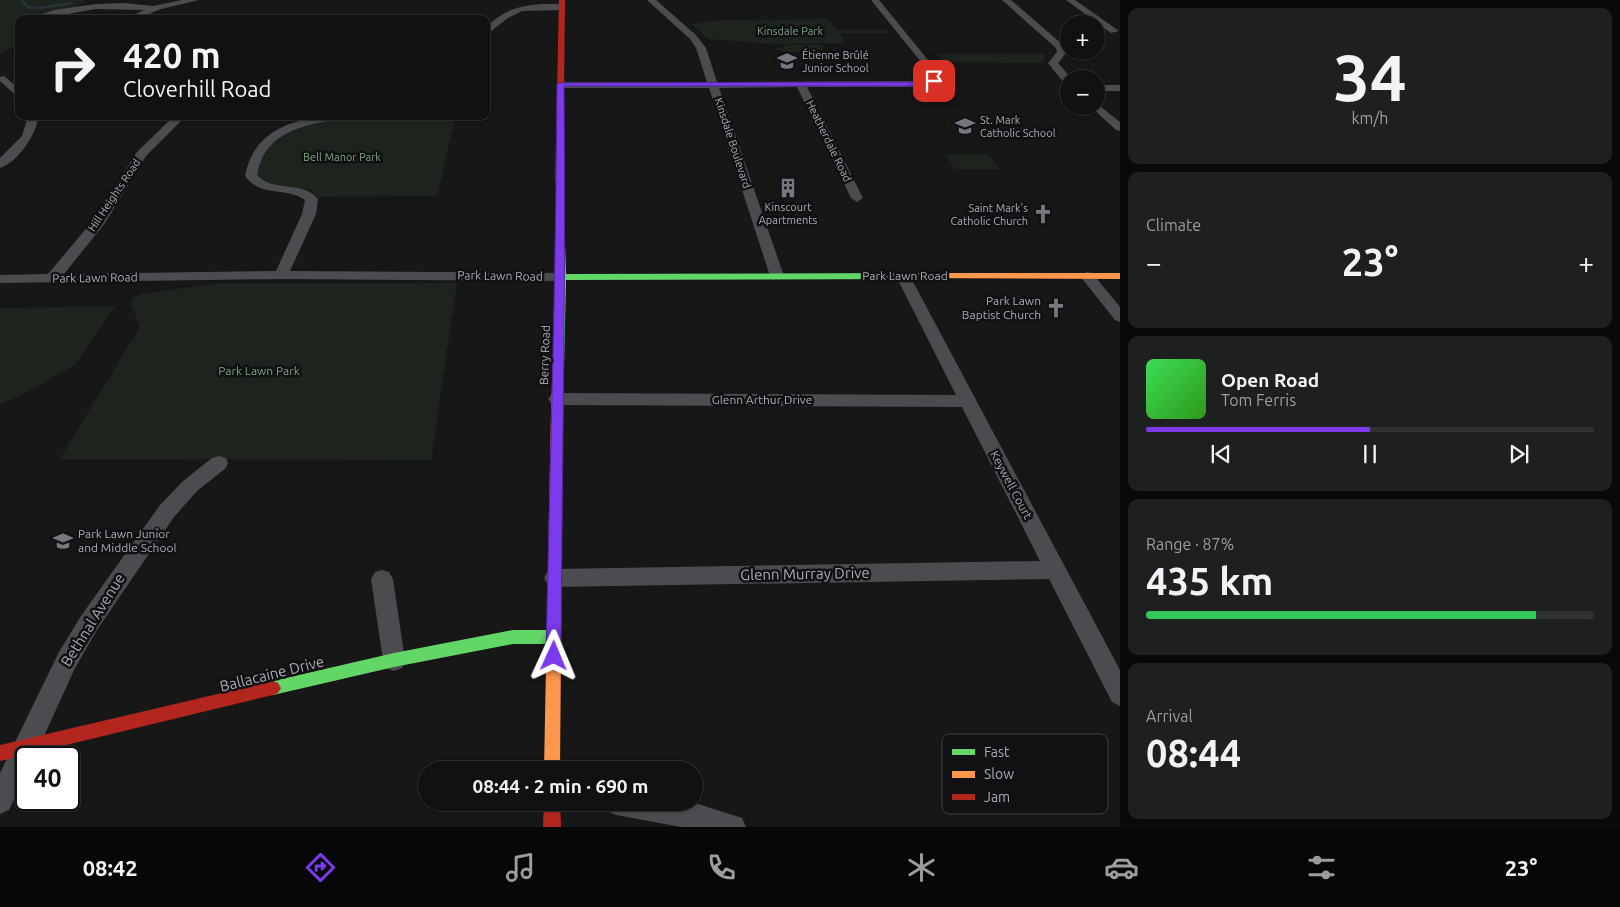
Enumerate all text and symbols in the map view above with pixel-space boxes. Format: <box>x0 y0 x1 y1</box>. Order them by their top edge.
map controls <box>1060 15 1105 115</box>
button: + <box>1060 15 1105 60</box>
park label: Kinsdale Park <box>757 25 823 37</box>
icon: right <box>40 35 105 100</box>
text: 420 m <box>123 35 221 75</box>
text: 34 <box>1333 40 1407 113</box>
place label: Étienne Brûlé Junior School <box>802 48 869 74</box>
school or university icon: Étienne Brûlé Junior School <box>776 50 798 72</box>
pin <box>913 60 955 102</box>
icon: arrive <box>920 67 948 95</box>
button: − <box>1060 70 1105 115</box>
text: Cloverhill Road <box>123 76 271 101</box>
street label: Kinsdale Boulevard <box>713 96 753 190</box>
street label: Heatherdale Road <box>804 98 854 184</box>
text: km/h <box>1352 109 1388 127</box>
place label: St. Mark Catholic School <box>980 114 1056 139</box>
school or university icon: St. Mark Catholic School <box>954 115 976 137</box>
park label: Bell Manor Park <box>303 151 381 163</box>
street label: Hill Heights Road <box>85 157 143 233</box>
building icon: Kinscourt Apartments <box>777 177 799 199</box>
place label: Kinscourt Apartments <box>759 201 818 226</box>
place label: Saint Mark's Catholic Church <box>951 202 1028 227</box>
church icon: Saint Mark's Catholic Church <box>1032 203 1054 225</box>
text: Climate <box>1146 216 1201 234</box>
text: 23° <box>1342 241 1398 283</box>
text: − <box>1146 247 1162 278</box>
text: + <box>1578 247 1594 278</box>
street label: Park Lawn Road <box>457 268 543 283</box>
street label: Park Lawn Road <box>862 269 948 282</box>
street label: Park Lawn Road <box>52 270 138 285</box>
place label: Park Lawn Baptist Church <box>962 294 1041 321</box>
church icon: Park Lawn Baptist Church <box>1045 297 1067 319</box>
street label: Berry Road <box>537 325 552 385</box>
park label: Park Lawn Park <box>218 364 300 377</box>
text: Open Road <box>1221 369 1319 391</box>
text: Tom Ferris <box>1221 391 1296 409</box>
street label: Glenn Arthur Drive <box>712 393 812 406</box>
icon: previous <box>1207 440 1235 468</box>
icon: pause <box>1356 440 1384 468</box>
icon: next <box>1505 440 1533 468</box>
street label: Keywell Court <box>988 449 1035 521</box>
place label: Park Lawn Junior and Middle School <box>78 527 177 554</box>
school or university icon: Park Lawn Junior and Middle School <box>52 530 74 552</box>
text: Range · 87% <box>1146 535 1234 553</box>
text: 435 km <box>1146 560 1273 602</box>
street label: Glenn Murray Drive <box>740 564 870 583</box>
street label: Bethnal Avenue <box>57 570 128 669</box>
position arrow <box>527 629 579 681</box>
street label: Ballacaine Drive <box>218 652 326 695</box>
text: Arrival <box>1146 707 1193 725</box>
text: 08:44 <box>1146 732 1241 774</box>
legend <box>942 734 1108 814</box>
text: Fast <box>984 744 1010 760</box>
speed limit sign: 40 <box>15 746 80 811</box>
text: Slow <box>984 766 1014 782</box>
text: 08:44 · 2 min · 690 m <box>473 775 648 797</box>
text: Jam <box>984 789 1010 805</box>
icon: directions <box>303 850 338 885</box>
icon: music <box>503 850 538 885</box>
icon: phone <box>704 850 739 885</box>
icon: climate <box>904 850 939 885</box>
icon: car <box>1104 850 1139 885</box>
icon: filters <box>1304 850 1339 885</box>
text: 08:42 <box>83 855 138 880</box>
text: 23° <box>1505 855 1537 880</box>

